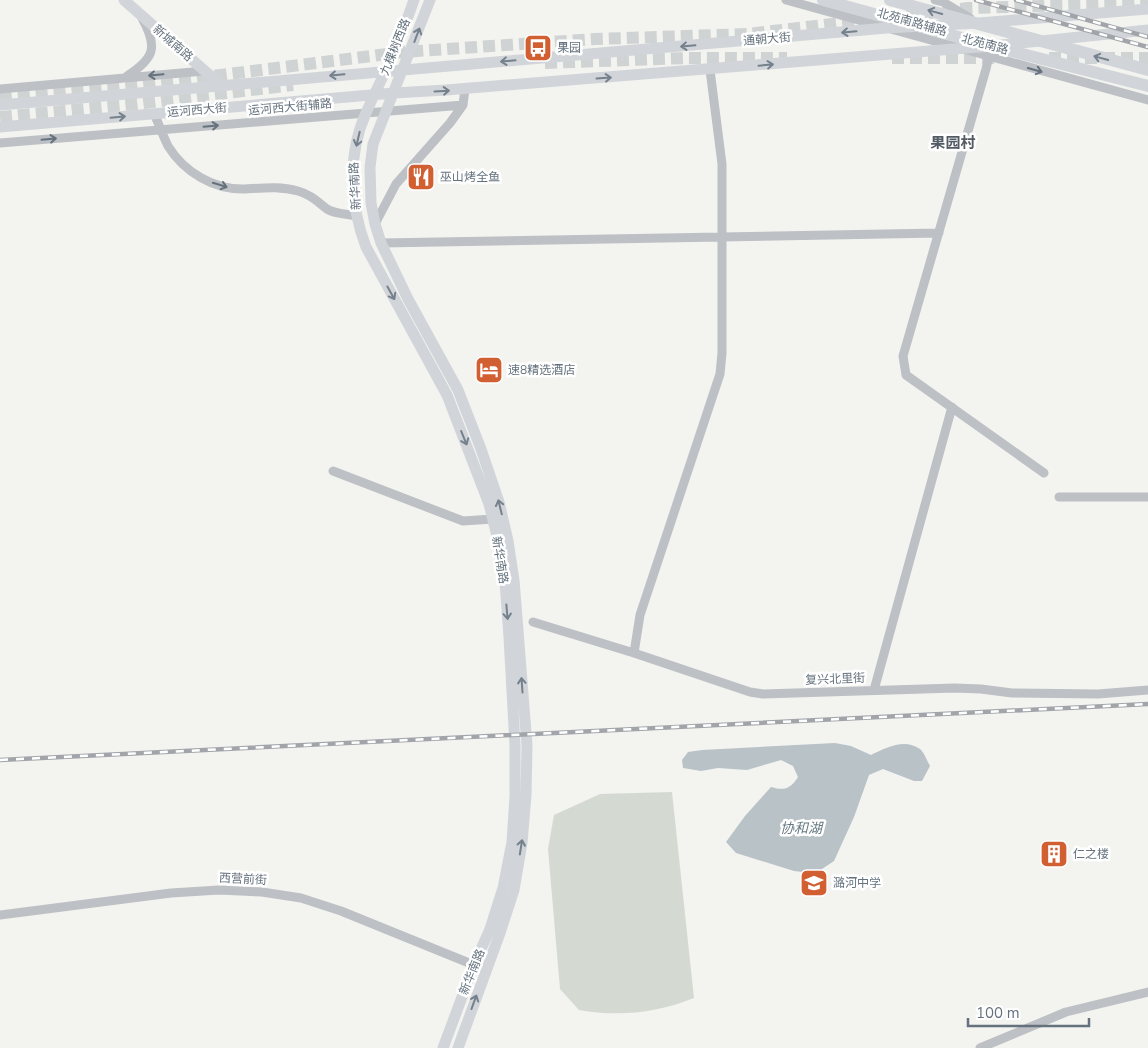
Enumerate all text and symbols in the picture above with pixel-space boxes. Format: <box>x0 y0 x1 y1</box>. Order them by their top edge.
street label: 北苑南路辅路 <box>875 4 949 40</box>
one-way arrow <box>927 6 943 16</box>
street label: 九棵树西路 <box>376 16 414 78</box>
street label: 新城南路 <box>150 21 196 65</box>
one-way arrow <box>842 27 858 36</box>
one-way arrow <box>413 28 422 43</box>
street label: 通朝大街 <box>742 29 792 49</box>
street label: 北苑南路 <box>960 30 1010 58</box>
bus stop icon: 果园 <box>523 33 553 63</box>
place label: 果园 <box>557 40 581 56</box>
one-way arrow <box>680 41 696 50</box>
one-way arrow <box>1093 53 1109 62</box>
one-way arrow <box>501 56 517 66</box>
one-way arrow <box>758 60 774 70</box>
one-way arrow <box>1026 65 1042 75</box>
one-way arrow <box>148 70 164 80</box>
one-way arrow <box>329 70 345 80</box>
one-way arrow <box>596 73 612 83</box>
one-way arrow <box>434 86 450 95</box>
street label: 运河西大街辅路 <box>247 95 333 119</box>
street label: 运河西大街 <box>166 99 228 121</box>
one-way arrow <box>110 112 126 122</box>
one-way arrow <box>202 121 218 130</box>
one-way arrow <box>353 131 362 147</box>
district label: 果园村 <box>930 133 976 153</box>
one-way arrow <box>40 134 56 143</box>
street label: 新华南路 <box>346 162 364 210</box>
restaurant icon: 巫山烤全鱼 <box>406 162 436 192</box>
place label: 巫山烤全鱼 <box>440 169 500 185</box>
one-way arrow <box>211 181 227 191</box>
one-way arrow <box>387 285 396 300</box>
hotel icon: 速8精选酒店 <box>474 355 504 385</box>
place label: 速8精选酒店 <box>508 362 575 378</box>
one-way arrow <box>460 430 470 445</box>
one-way arrow <box>495 499 504 515</box>
street label: 新华南路 <box>488 535 512 585</box>
one-way arrow <box>502 604 512 620</box>
street label: 复兴北里街 <box>805 670 865 688</box>
one-way arrow <box>518 677 527 693</box>
water label: 协和湖 <box>780 819 824 838</box>
one-way arrow <box>516 839 526 855</box>
building icon: 仁之楼 <box>1039 839 1069 869</box>
place label: 仁之楼 <box>1073 846 1109 862</box>
school or university icon: 潞河中学 <box>799 868 829 898</box>
street label: 西营前街 <box>219 870 267 888</box>
place label: 潞河中学 <box>833 875 881 891</box>
street label: 新华南路 <box>456 947 488 997</box>
one-way arrow <box>470 995 479 1010</box>
scale bar <box>968 996 1089 1028</box>
text: 100 m <box>976 1003 1020 1023</box>

